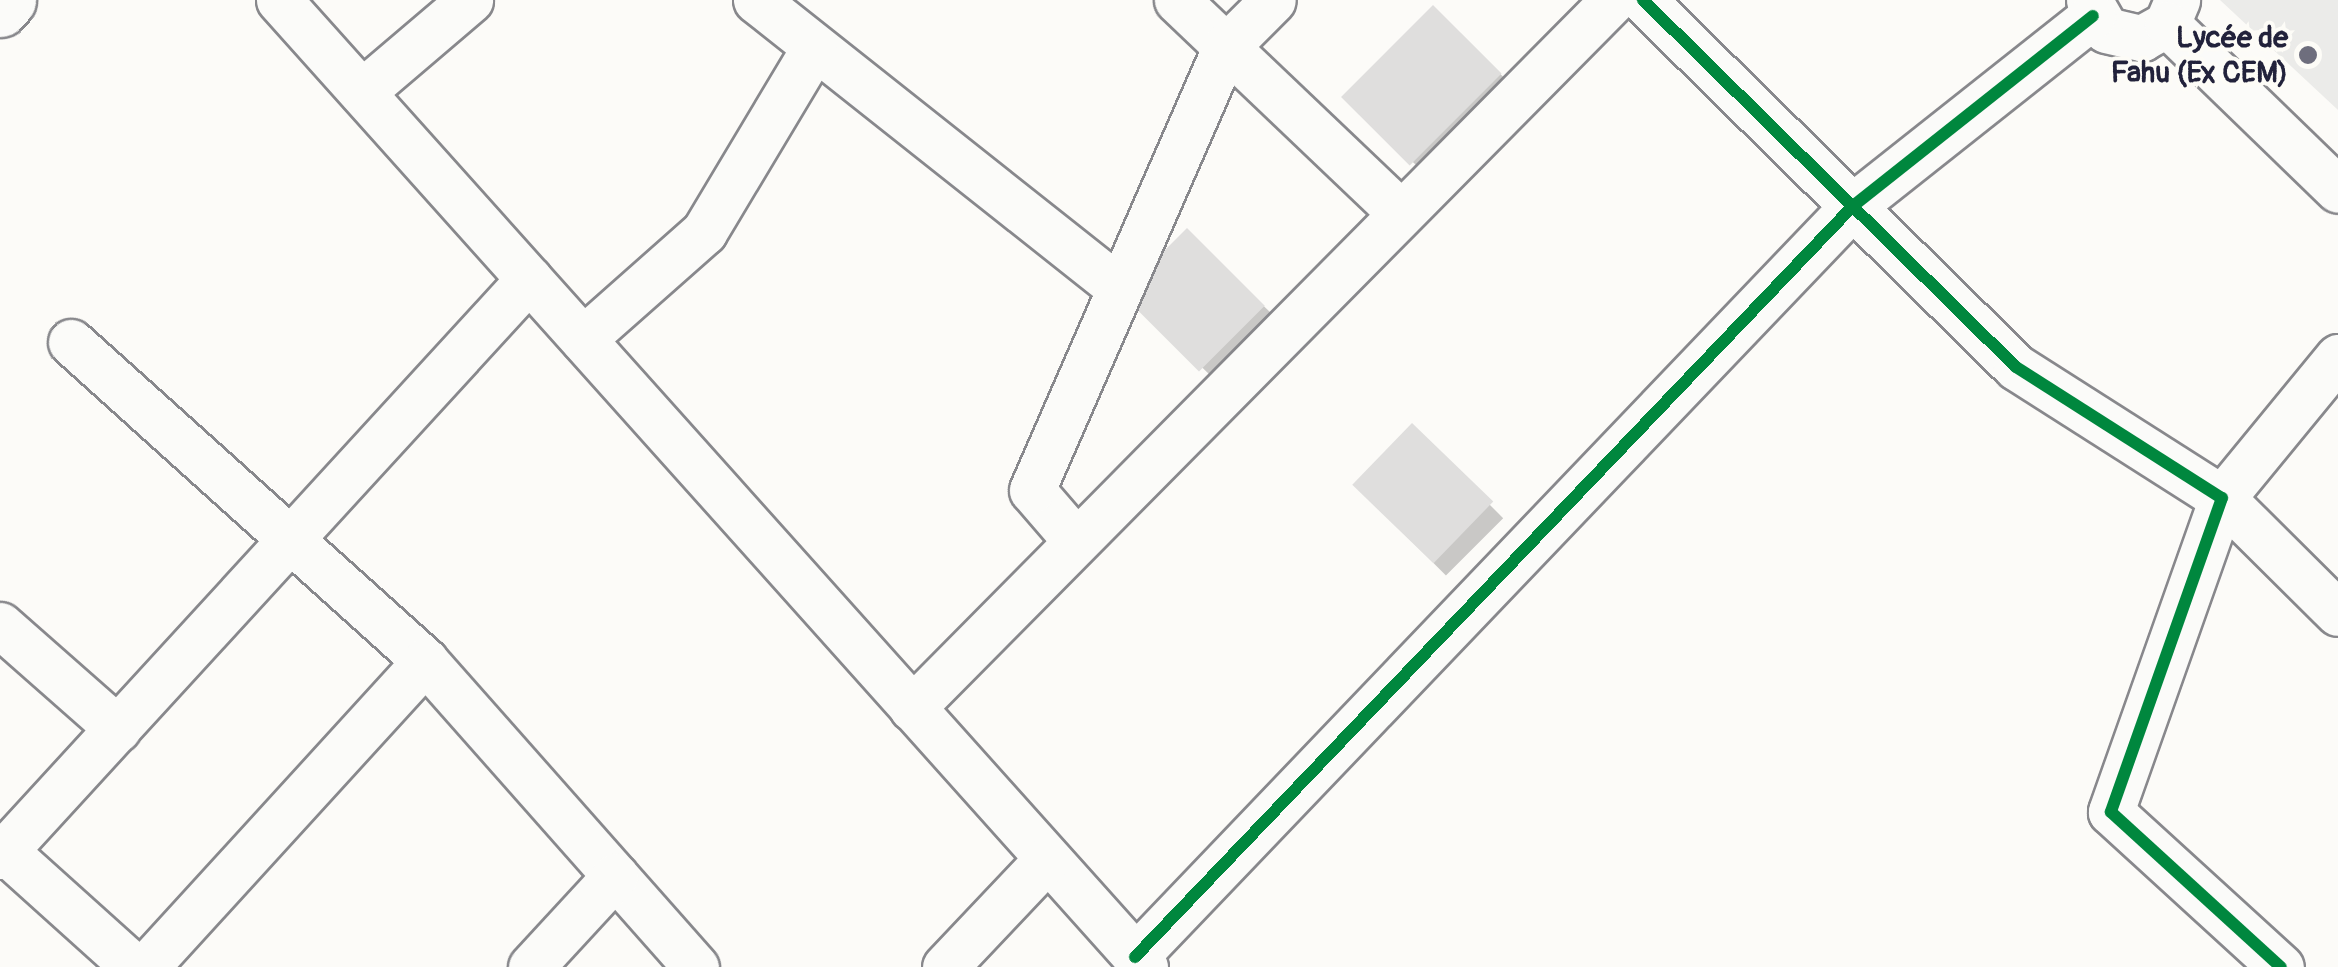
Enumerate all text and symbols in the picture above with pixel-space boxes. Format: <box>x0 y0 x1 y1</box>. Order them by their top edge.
place label: Lycée de Fahu (Ex CEM) <box>2111 20 2288 90</box>
marker: Lycée de Fahu (Ex CEM) <box>2297 44 2319 66</box>

